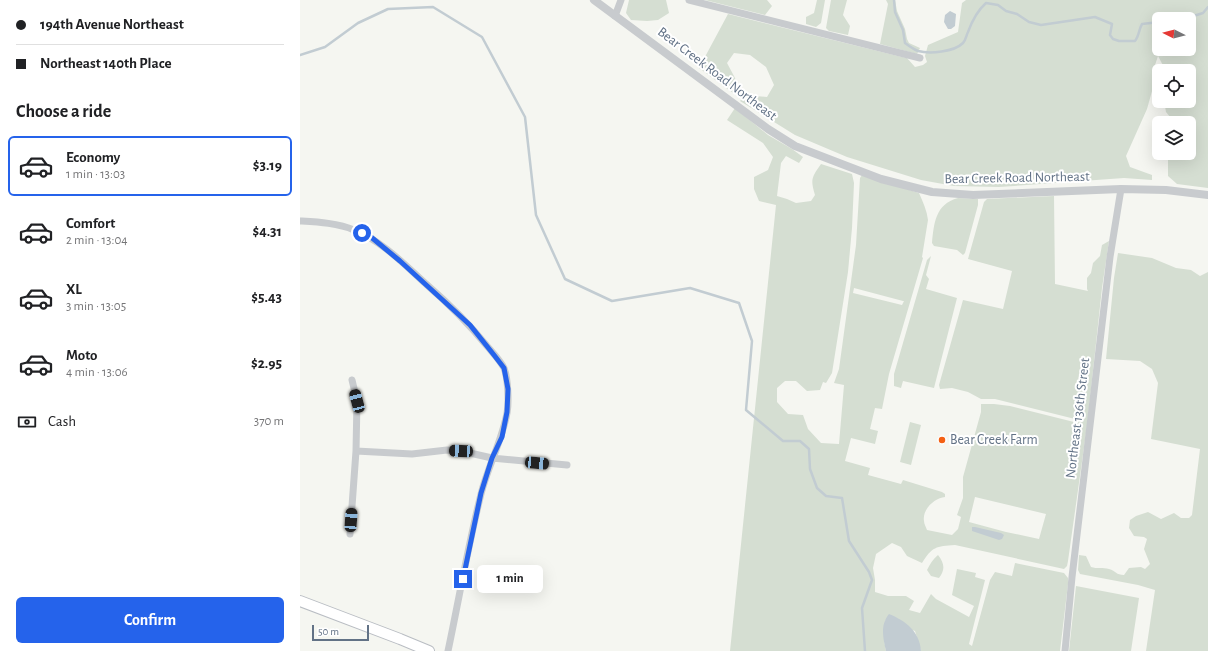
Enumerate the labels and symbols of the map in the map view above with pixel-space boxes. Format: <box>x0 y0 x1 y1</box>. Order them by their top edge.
north arrow <box>1152 12 1196 56</box>
street label: Bear Creek Road Northeast <box>655 25 780 124</box>
street label: Bear Creek Road Northeast <box>944 170 1090 186</box>
route start <box>353 224 371 242</box>
street label: Northeast 136th Street <box>1064 356 1092 479</box>
car <box>348 388 366 414</box>
place label: Bear Creek Farm <box>950 433 1038 447</box>
marker: Bear Creek Farm <box>937 435 947 445</box>
car <box>449 444 473 458</box>
car <box>525 456 549 470</box>
car <box>344 508 358 532</box>
callout: 1 min <box>477 565 543 593</box>
route end <box>454 570 472 588</box>
scale bar <box>312 623 369 642</box>

